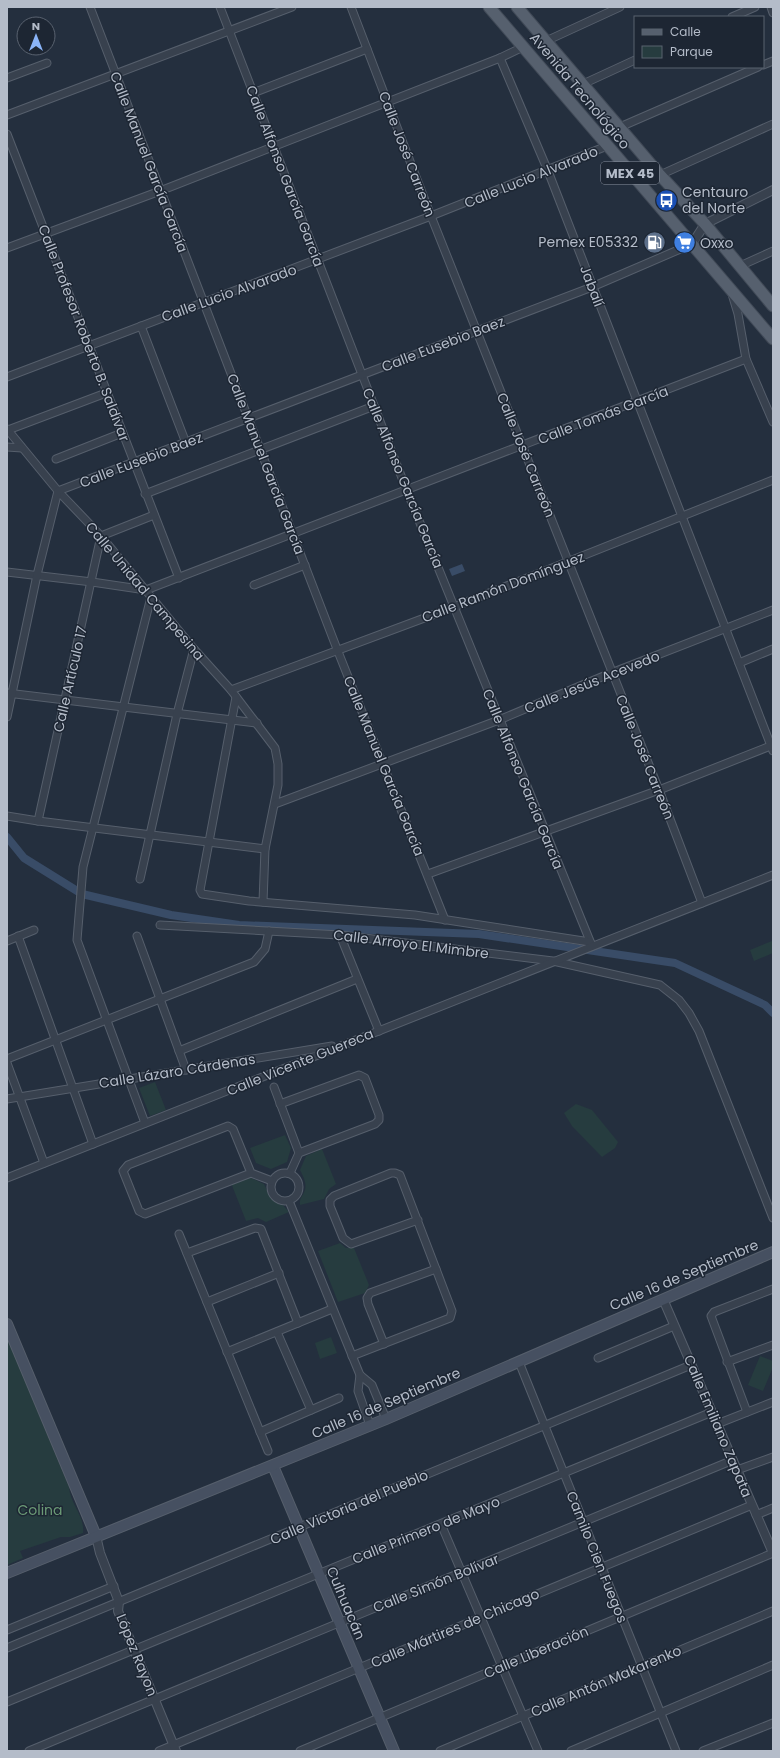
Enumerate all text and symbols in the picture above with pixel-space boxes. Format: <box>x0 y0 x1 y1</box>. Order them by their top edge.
north arrow <box>16 16 56 56</box>
legend <box>634 16 764 68</box>
text: N <box>32 18 40 34</box>
text: Calle <box>670 23 701 40</box>
street label: Avenida Tecnológico <box>525 28 635 154</box>
text: Parque <box>670 43 713 60</box>
street label: Calle Manuel García García <box>105 69 193 255</box>
street label: Calle Alfonso García García <box>241 82 329 270</box>
street label: Calle José Carreón <box>374 88 440 220</box>
street label: Calle Lucio Alvarado <box>461 141 601 213</box>
road number: MEX 45 <box>601 162 659 184</box>
place label: Centauro del Norte <box>682 182 748 218</box>
bus stop icon: Centauro del Norte <box>654 187 680 213</box>
street label: Calle Profesor Roberto B. Saldívar <box>33 222 135 444</box>
fuel station icon: Pemex E05332 <box>641 229 667 255</box>
supermarket icon: Oxxo <box>672 230 698 256</box>
place label: Pemex E05332 <box>538 232 638 252</box>
place label: Oxxo <box>700 233 733 253</box>
street label: Calle Lucio Alvarado <box>159 259 299 327</box>
street label: Jabalí <box>575 262 609 310</box>
street label: Calle Eusebio Baez <box>379 311 507 377</box>
street label: Calle Manuel García García <box>222 371 310 557</box>
street label: Calle Tomás García <box>535 381 671 449</box>
street label: Calle Alfonso García García <box>358 385 448 571</box>
street label: Calle José Carreón <box>492 390 560 520</box>
street label: Calle Eusebio Baez <box>77 427 205 493</box>
street label: Calle Unidad Campesina <box>81 517 209 665</box>
street label: Calle Ramón Domínguez <box>419 547 587 627</box>
street label: Calle Artículo 17 <box>48 624 92 734</box>
street label: Calle Jesús Acevedo <box>521 646 663 718</box>
street label: Calle Manuel García García <box>339 673 429 859</box>
street label: Calle Alfonso García García <box>478 686 568 872</box>
street label: Calle José Carreón <box>611 692 679 822</box>
street label: Calle Arroyo El Mimbre <box>332 925 490 964</box>
street label: Calle Vicente Guereca <box>224 1023 376 1101</box>
street label: Calle Lázaro Cárdenas <box>97 1049 257 1093</box>
street label: Calle 16 de Septiembre <box>606 1234 762 1315</box>
street label: Calle Emiliano Zapata <box>679 1352 757 1500</box>
street label: Calle 16 de Septiembre <box>308 1362 464 1443</box>
street label: Calle Victoria del Pueblo <box>267 1465 431 1549</box>
street label: Camilo Cien Fuegos <box>561 1488 633 1626</box>
street label: Calle Primero de Mayo <box>349 1491 503 1569</box>
park label: Colina <box>17 1500 63 1520</box>
street label: Calle Simón Bolívar <box>370 1549 502 1617</box>
street label: Culhuacán <box>322 1563 370 1643</box>
street label: Calle Mártires de Chicago <box>368 1583 542 1673</box>
street label: López Rayon <box>111 1611 163 1699</box>
street label: Calle Liberación <box>481 1621 591 1683</box>
street label: Calle Antón Makarenko <box>528 1640 684 1722</box>

